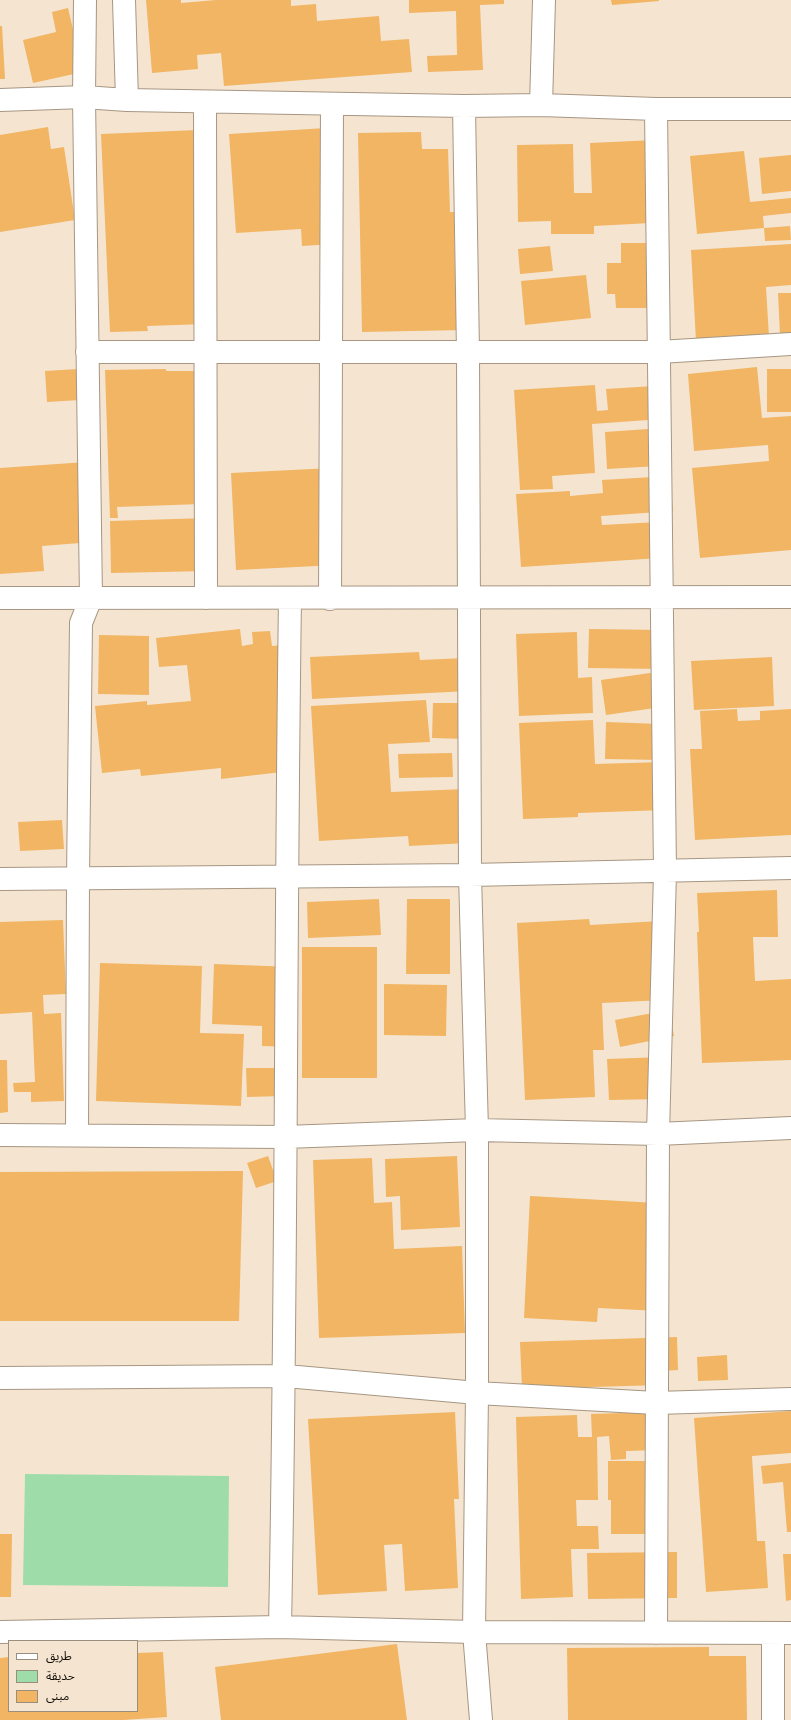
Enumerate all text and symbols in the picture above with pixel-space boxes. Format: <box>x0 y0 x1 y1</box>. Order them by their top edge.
legend <box>8 1640 138 1712</box>
text: طريق <box>46 1649 72 1663</box>
text: حديقة <box>46 1669 75 1683</box>
text: مبنى <box>46 1689 69 1703</box>

